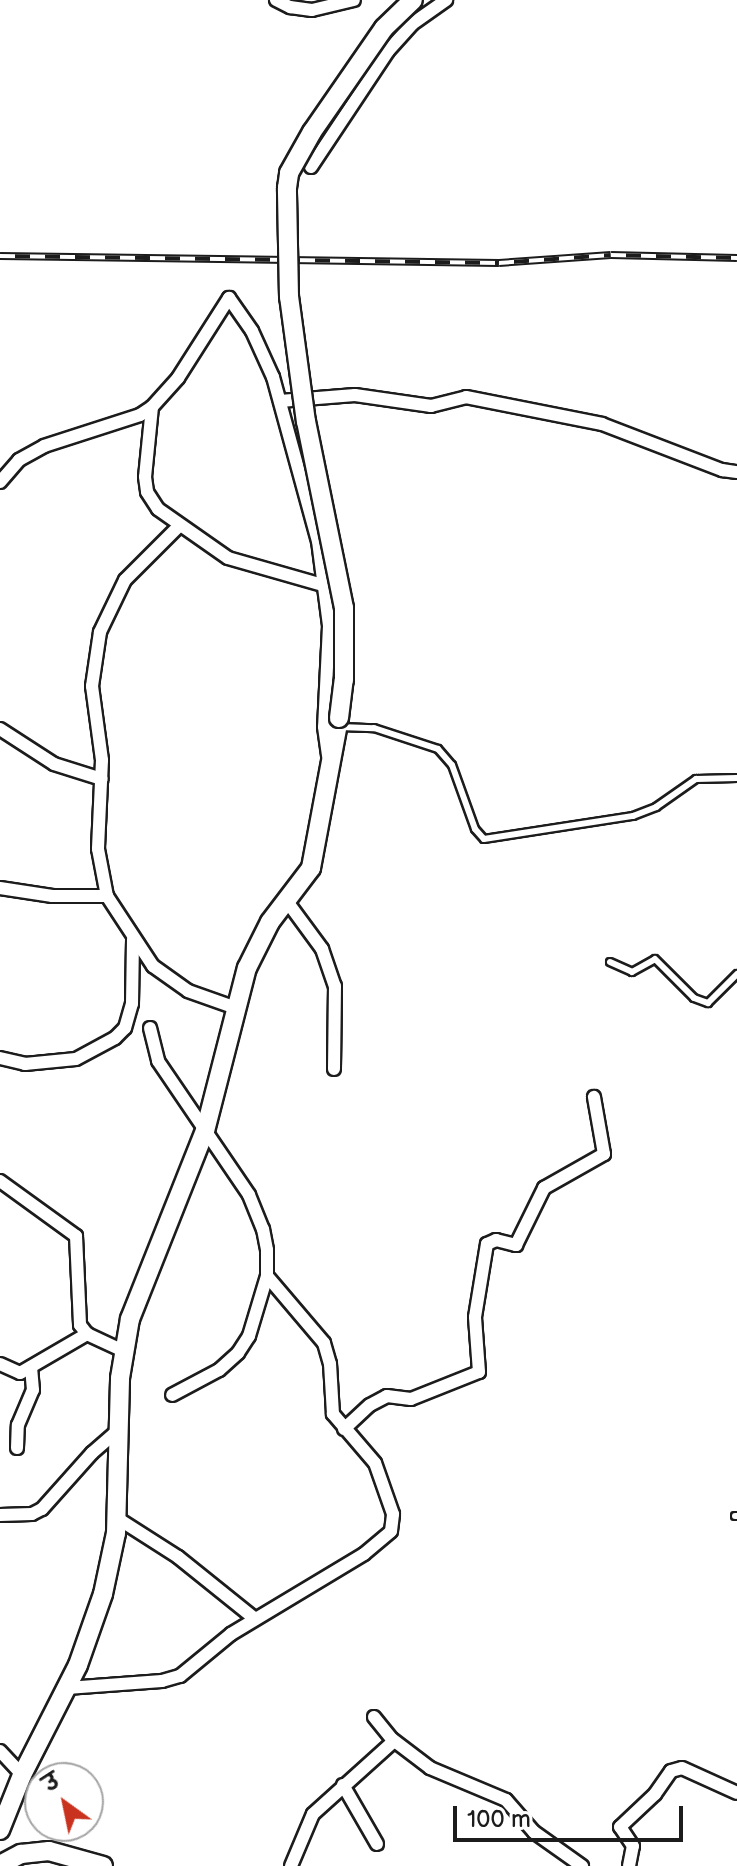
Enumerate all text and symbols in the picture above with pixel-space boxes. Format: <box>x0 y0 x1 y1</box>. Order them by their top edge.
north arrow <box>24 1762 104 1842</box>
text: उ <box>38 1768 65 1798</box>
scale bar <box>457 1790 687 1840</box>
text: 100 m <box>467 1805 531 1834</box>

